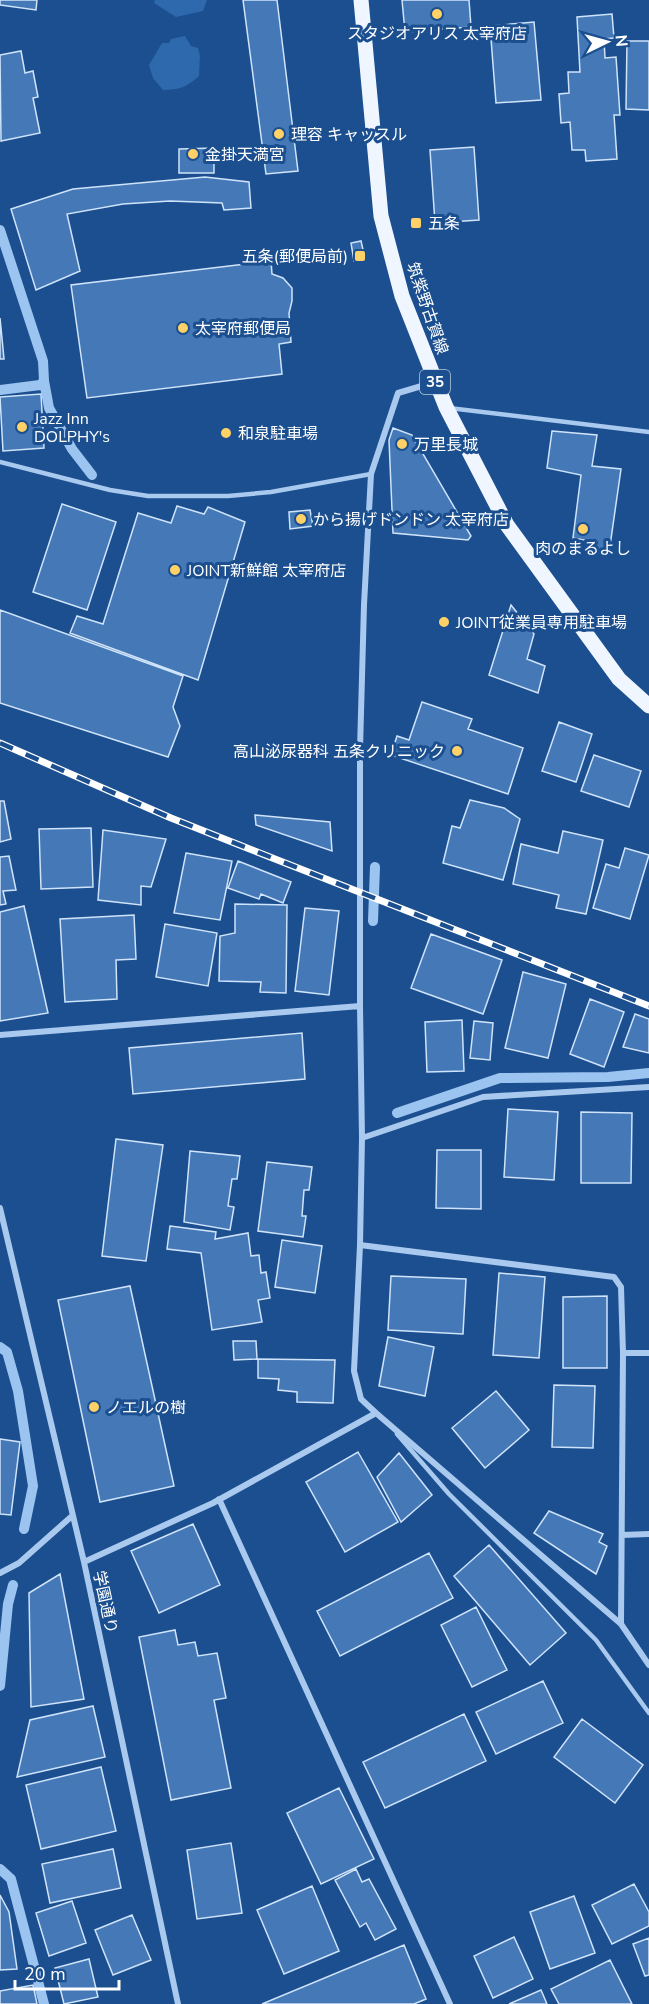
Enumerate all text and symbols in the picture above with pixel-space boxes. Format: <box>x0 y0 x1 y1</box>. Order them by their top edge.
marker: スタジオアリス 太宰府店 <box>430 7 444 21</box>
north arrow <box>577 12 637 72</box>
place label: スタジオアリス 太宰府店 <box>347 23 527 45</box>
text: N <box>609 34 632 48</box>
place label: 理容 キャッスル <box>291 124 407 146</box>
marker: 理容 キャッスル <box>272 127 286 141</box>
place label: 金掛天満宮 <box>205 144 285 166</box>
marker: 金掛天満宮 <box>186 147 200 161</box>
place label: 五条 <box>428 213 460 235</box>
marker: 五条 <box>409 216 423 230</box>
place label: 五条(郵便局前) <box>242 246 348 268</box>
marker: 五条(郵便局前) <box>353 249 367 263</box>
street label: 筑紫野古賀線 <box>401 259 453 357</box>
place label: 太宰府郵便局 <box>195 318 291 340</box>
marker: 太宰府郵便局 <box>176 321 190 335</box>
road number: 35 <box>420 370 450 394</box>
place label: Jazz Inn DOLPHY's <box>33 408 110 448</box>
marker: Jazz Inn DOLPHY's <box>15 420 29 434</box>
place label: 和泉駐車場 <box>238 423 318 445</box>
marker: 和泉駐車場 <box>219 426 233 440</box>
place label: 万里長城 <box>414 434 478 456</box>
marker: 万里長城 <box>395 437 409 451</box>
place label: から揚げドンドン 太宰府店 <box>313 509 509 531</box>
marker: から揚げドンドン 太宰府店 <box>294 512 308 526</box>
marker: 肉のまるよし <box>576 522 590 536</box>
place label: 肉のまるよし <box>535 538 631 560</box>
place label: JOINT新鮮館 太宰府店 <box>186 560 346 582</box>
marker: JOINT新鮮館 太宰府店 <box>168 563 182 577</box>
place label: JOINT従業員専用駐車場 <box>455 612 627 634</box>
marker: JOINT従業員専用駐車場 <box>437 615 451 629</box>
place label: 高山泌尿器科 五条クリニック <box>233 741 445 763</box>
marker: 高山泌尿器科 五条クリニック <box>450 744 464 758</box>
place label: ノエルの樹 <box>106 1397 186 1419</box>
marker: ノエルの樹 <box>87 1400 101 1414</box>
street label: 学園通り <box>88 1569 122 1636</box>
scale bar <box>15 1953 118 1991</box>
text: 20 m <box>24 1962 66 1986</box>

